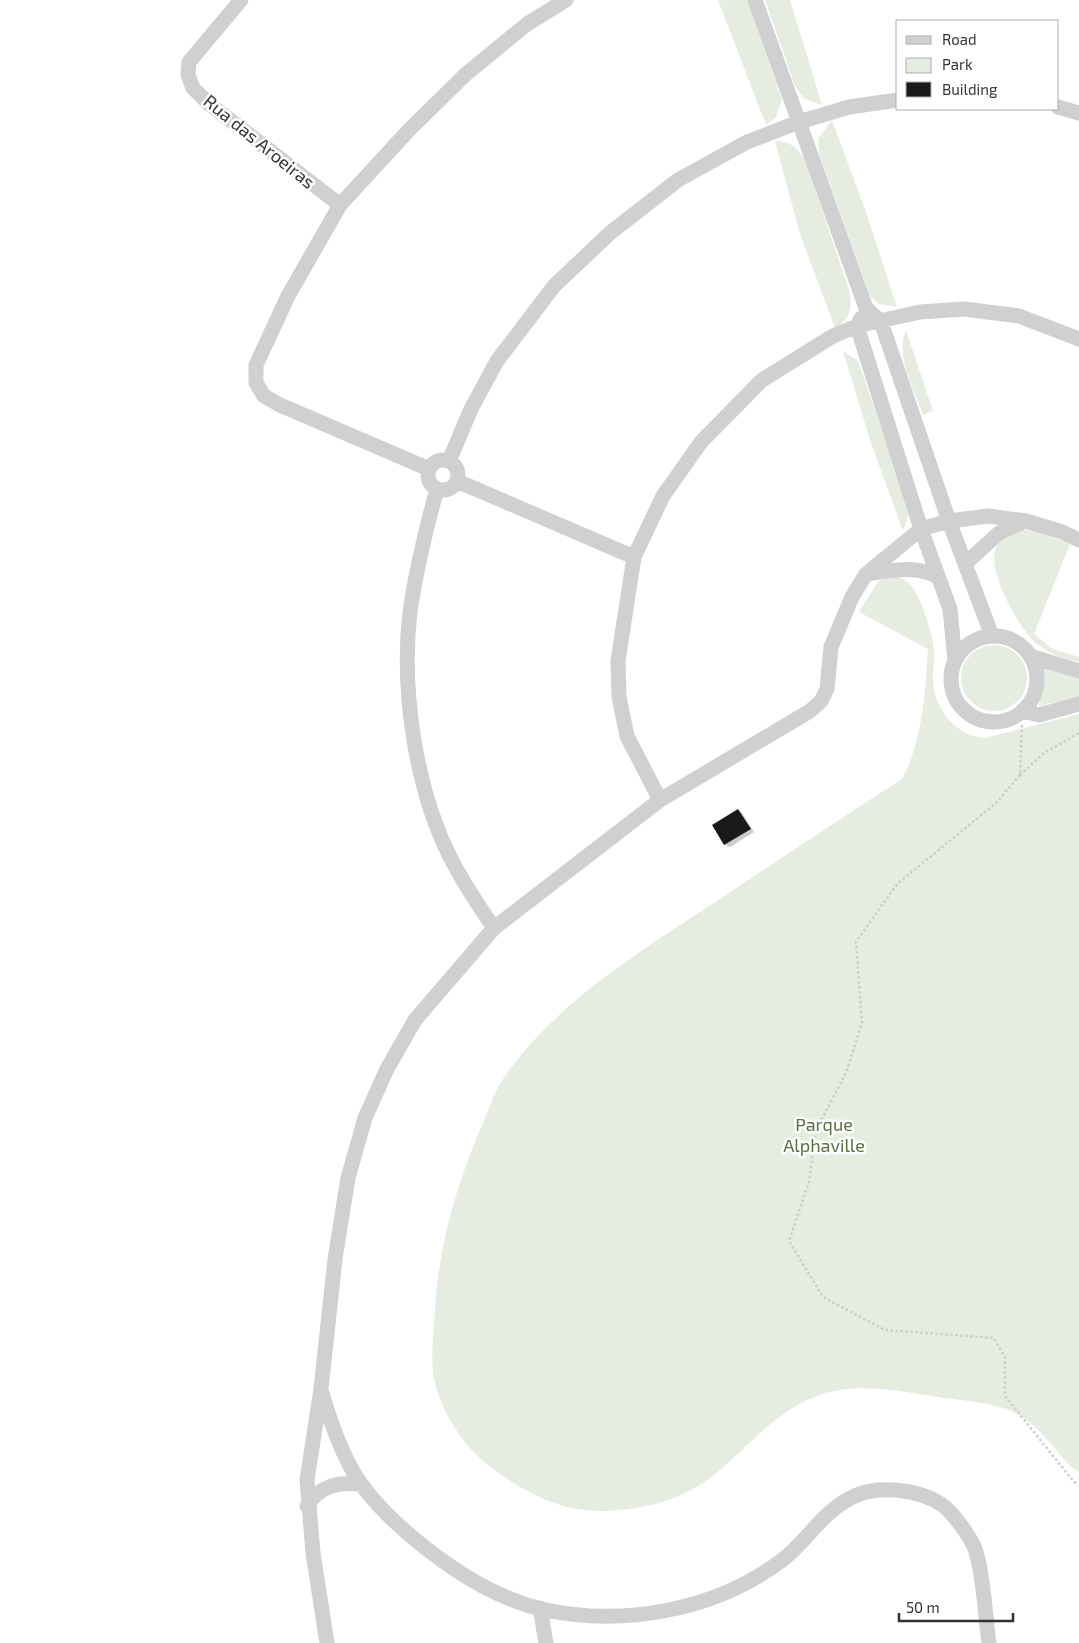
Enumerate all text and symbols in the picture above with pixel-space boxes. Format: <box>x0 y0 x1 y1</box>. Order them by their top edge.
legend <box>896 20 1059 110</box>
text: Road <box>942 30 977 48</box>
text: Park <box>942 55 973 73</box>
text: Building <box>942 80 998 98</box>
street label: Rua das Aroeiras <box>199 90 320 193</box>
park label: Parque Alphaville <box>783 1113 865 1156</box>
scale bar <box>899 1590 1013 1622</box>
text: 50 m <box>906 1598 940 1616</box>

